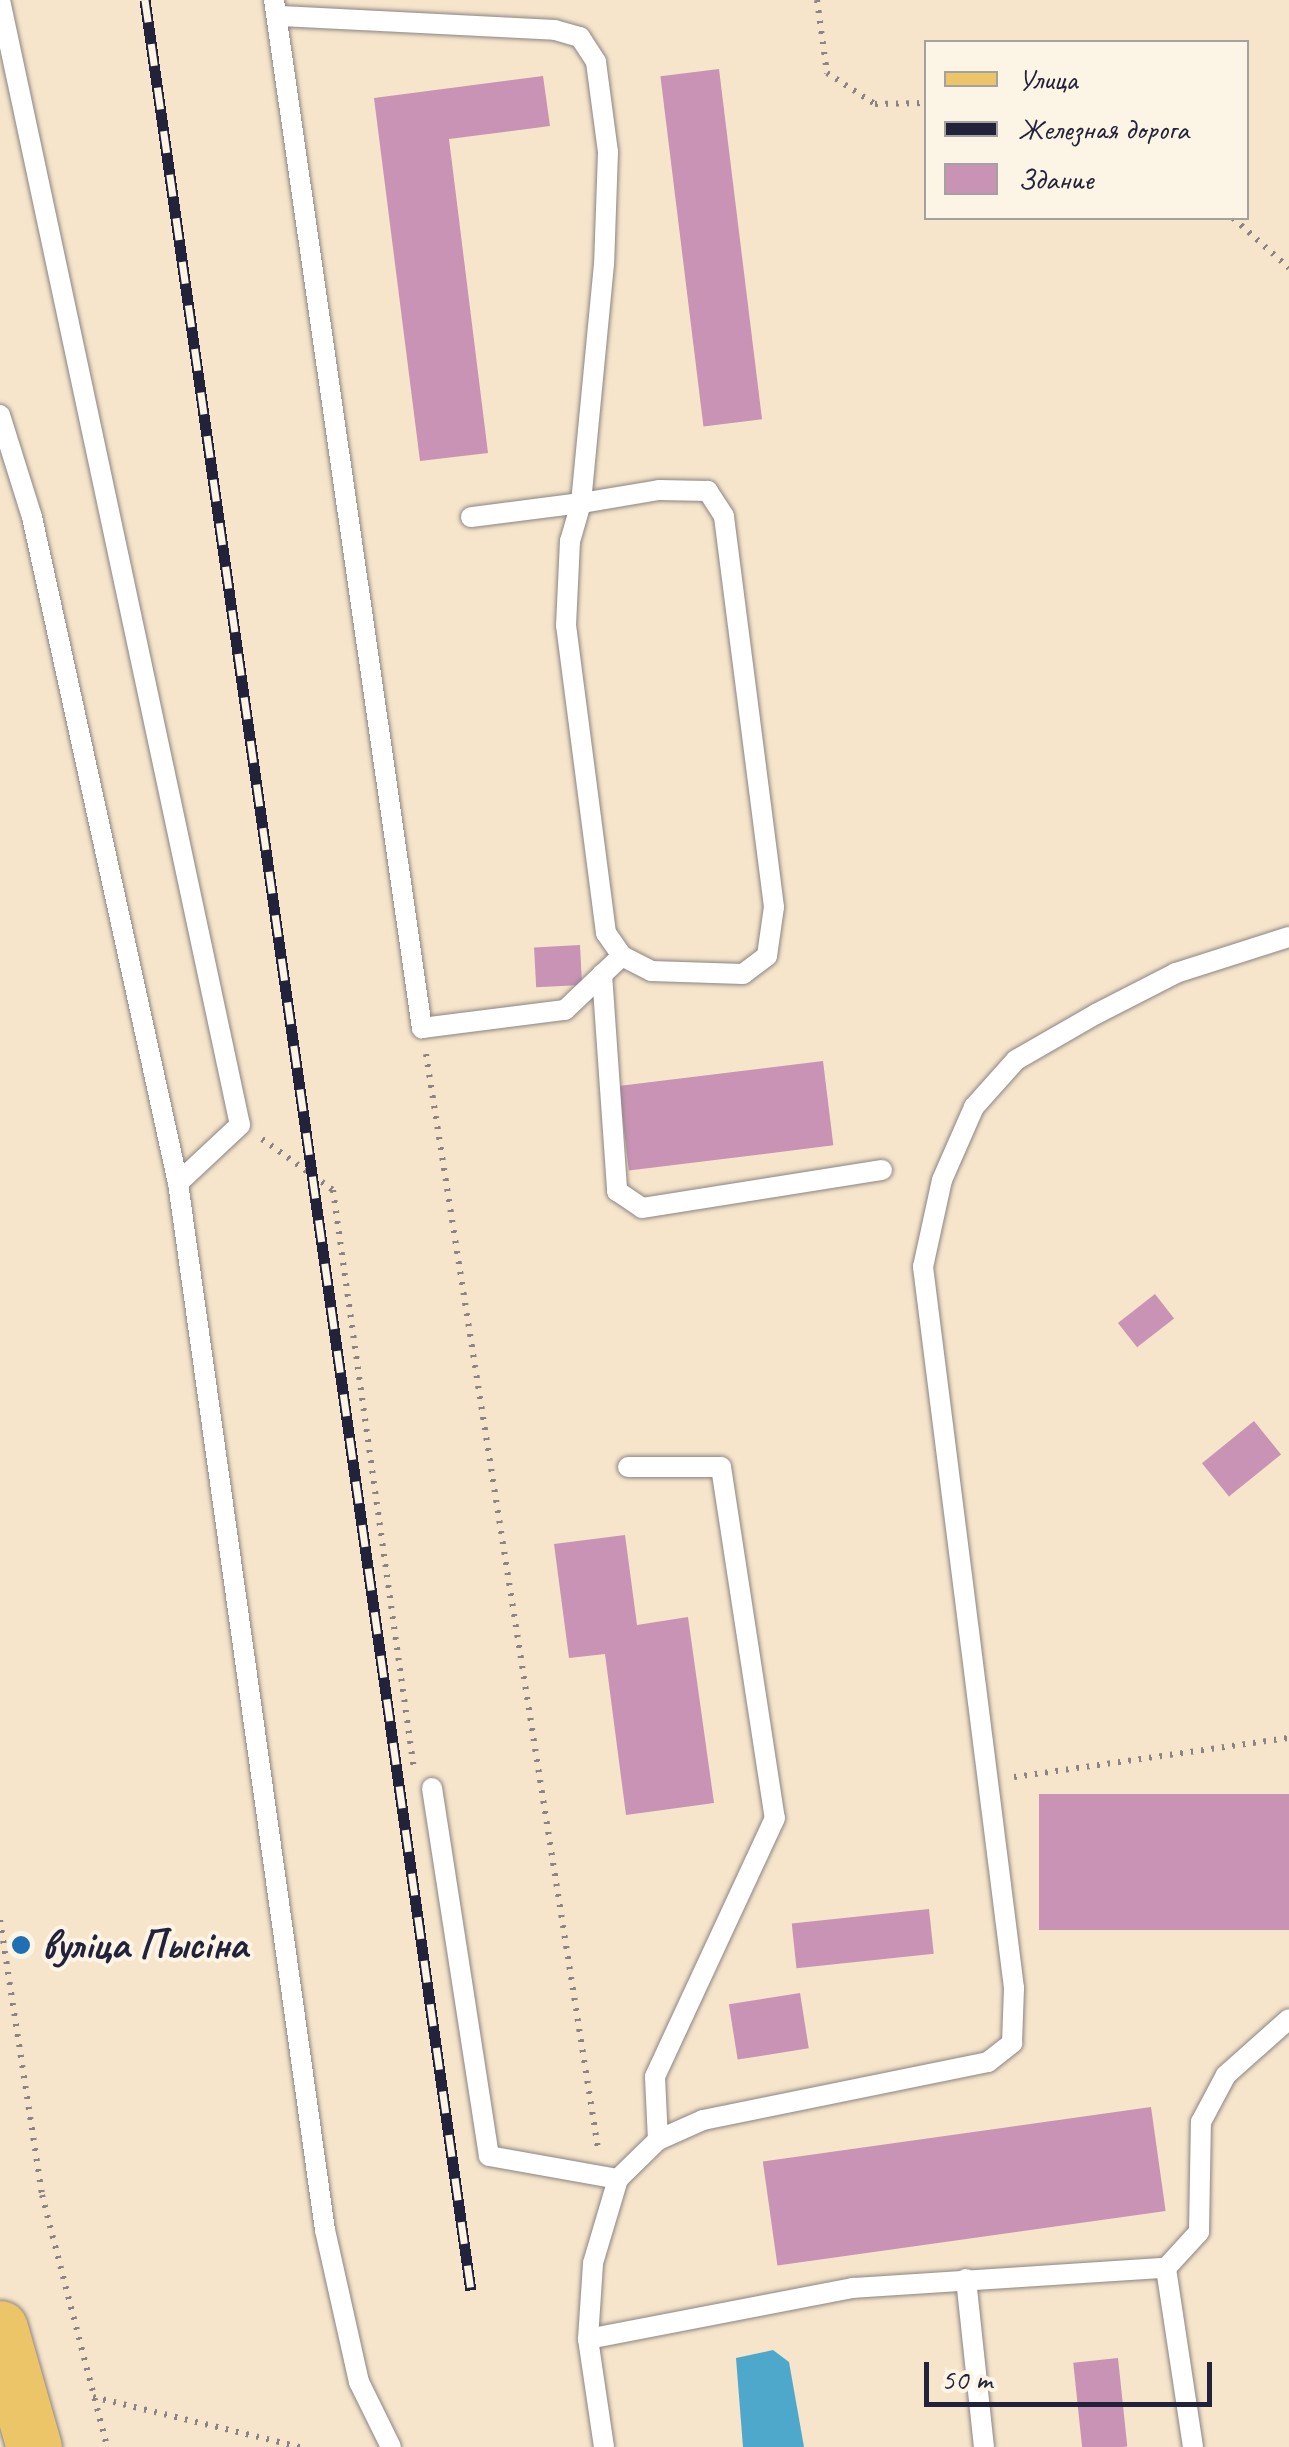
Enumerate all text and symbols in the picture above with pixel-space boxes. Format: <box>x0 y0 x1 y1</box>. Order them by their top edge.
legend <box>924 40 1249 220</box>
text: Улица <box>1018 60 1077 98</box>
text: Железная дорога <box>1018 110 1189 148</box>
text: Здание <box>1018 160 1093 198</box>
place label: вуліца Пысіна <box>41 1920 247 1970</box>
marker: вуліца Пысіна <box>10 1934 32 1956</box>
scale bar <box>929 2342 1216 2404</box>
text: 50 m <box>941 2360 992 2398</box>

